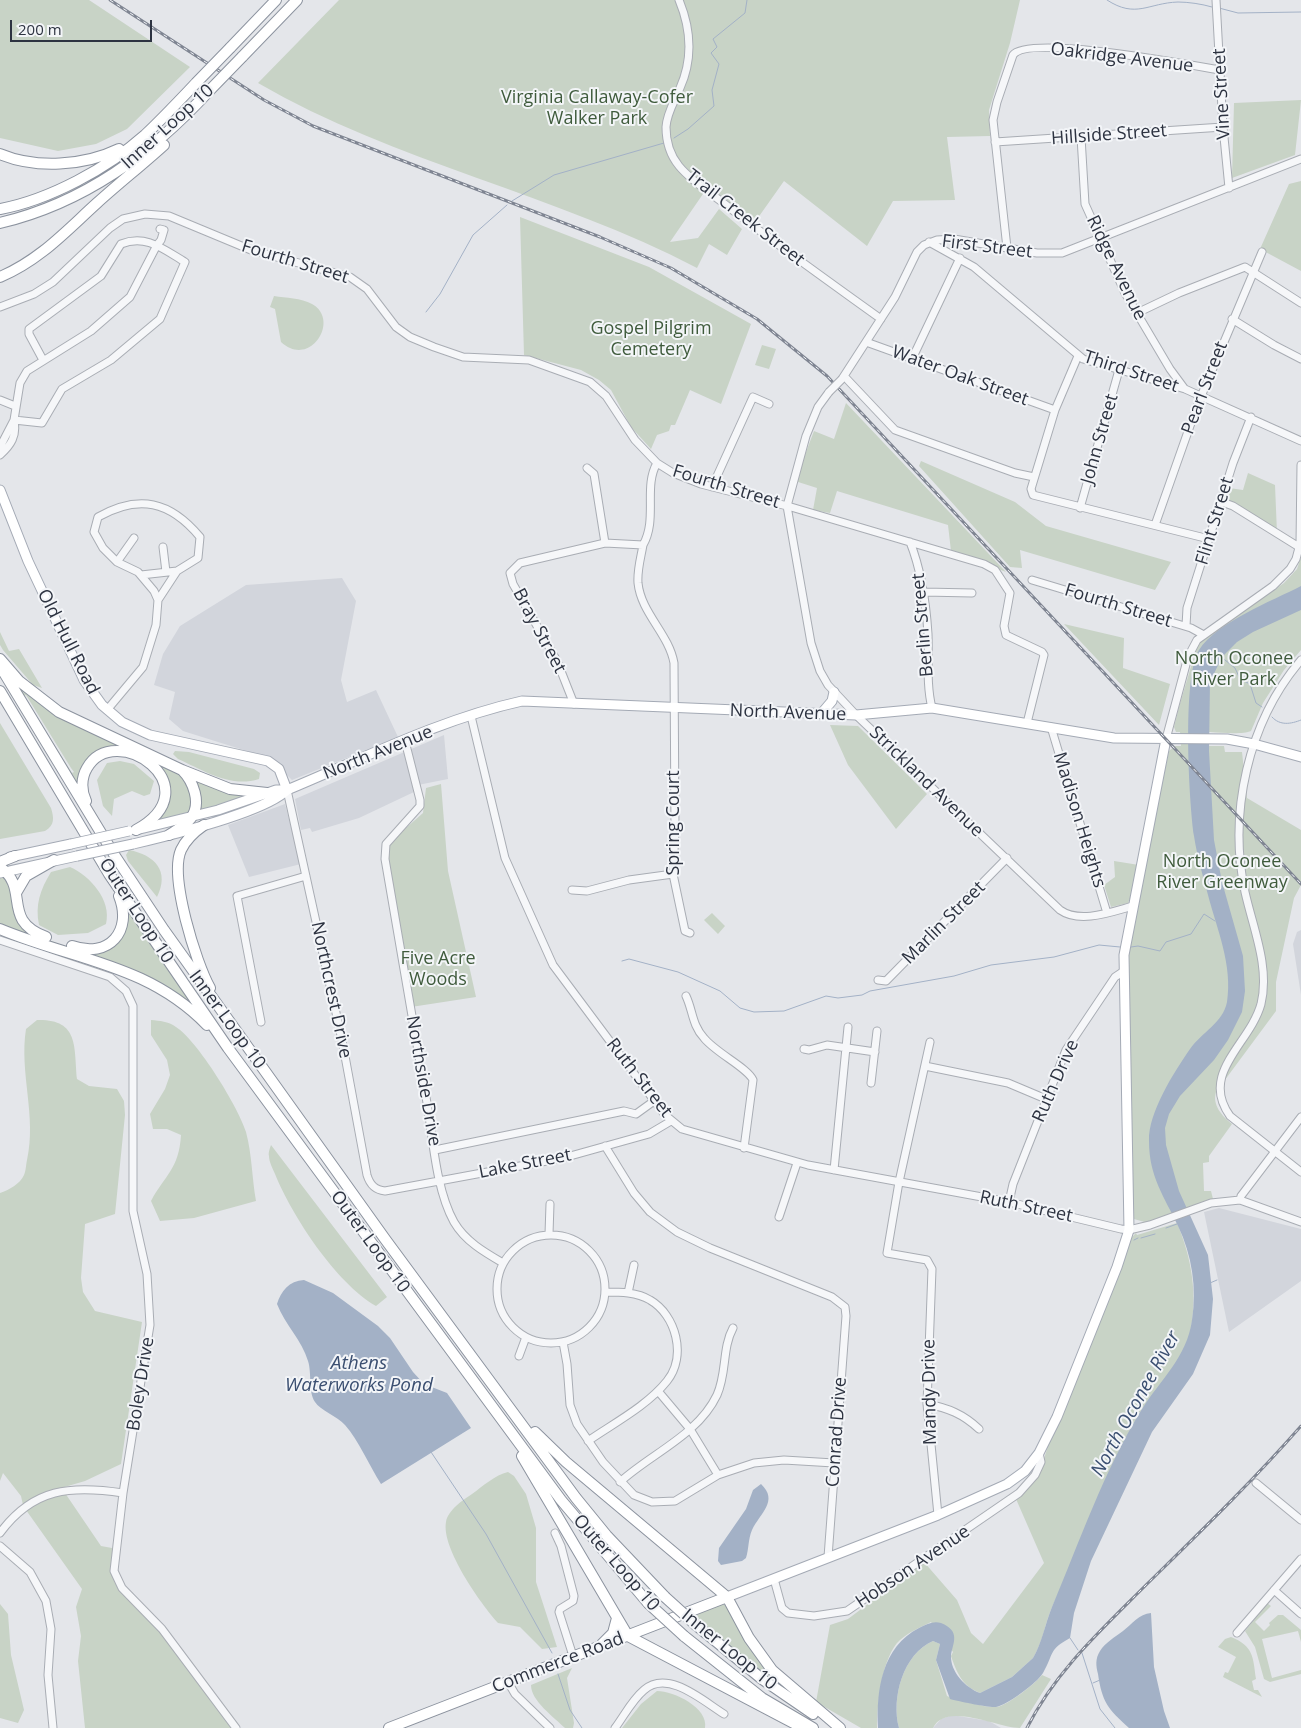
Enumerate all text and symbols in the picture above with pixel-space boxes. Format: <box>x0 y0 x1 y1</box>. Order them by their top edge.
scale bar <box>12 10 155 42</box>
text: 200 m <box>18 19 62 39</box>
street label: Oakridge Avenue <box>1049 39 1195 77</box>
street label: Vine Street <box>1209 48 1235 140</box>
street label: Inner Loop 10 <box>117 80 219 174</box>
park label: Virginia Callaway-Cofer Walker Park <box>501 87 693 130</box>
street label: Hillside Street <box>1050 120 1168 150</box>
street label: Trail Creek Street <box>681 165 809 271</box>
street label: Ridge Avenue <box>1081 212 1151 324</box>
street label: First Street <box>940 231 1034 263</box>
street label: Fourth Street <box>239 235 351 289</box>
park label: Gospel Pilgrim Cemetery <box>590 318 712 360</box>
street label: Pearl Street <box>1177 338 1233 438</box>
street label: Water Oak Street <box>889 341 1031 411</box>
street label: Third Street <box>1081 346 1181 398</box>
street label: John Street <box>1077 391 1123 487</box>
street label: Fourth Street <box>670 460 782 514</box>
street label: Flint Street <box>1191 474 1239 568</box>
street label: Berlin Street <box>908 572 938 678</box>
street label: Fourth Street <box>1062 579 1174 633</box>
street label: Bray Street <box>508 585 570 677</box>
street label: Old Hull Road <box>32 586 104 698</box>
park label: North Oconee River Park <box>1175 648 1293 691</box>
street label: North Avenue <box>729 700 847 726</box>
street label: North Avenue <box>320 721 436 785</box>
street label: Strickland Avenue <box>864 722 988 842</box>
street label: Madison Heights <box>1048 750 1110 890</box>
street label: Spring Court <box>663 770 685 876</box>
park label: North Oconee River Greenway <box>1156 851 1288 894</box>
street label: Outer Loop 10 <box>94 854 178 968</box>
street label: Marlin Street <box>898 877 990 969</box>
street label: Northcrest Drive <box>306 920 356 1060</box>
park label: Five Acre Woods <box>400 948 476 991</box>
street label: Inner Loop 10 <box>184 966 270 1074</box>
street label: Northside Drive <box>401 1014 445 1148</box>
street label: Ruth Street <box>601 1034 677 1122</box>
street label: Ruth Drive <box>1028 1036 1084 1126</box>
street label: Lake Street <box>477 1144 573 1184</box>
street label: Outer Loop 10 <box>326 1187 414 1297</box>
street label: Ruth Street <box>978 1187 1074 1227</box>
water label: North Oconee River <box>1087 1327 1185 1481</box>
street label: Boley Drive <box>123 1335 159 1433</box>
street label: Mandy Drive <box>918 1339 942 1445</box>
water label: Athens Waterworks Pond <box>285 1353 433 1397</box>
street label: Conrad Drive <box>822 1376 852 1488</box>
street label: Outer Loop 10 <box>568 1510 664 1616</box>
street label: Hobson Avenue <box>852 1521 974 1613</box>
street label: Inner Loop 10 <box>677 1605 781 1695</box>
street label: Commerce Road <box>489 1628 627 1698</box>

